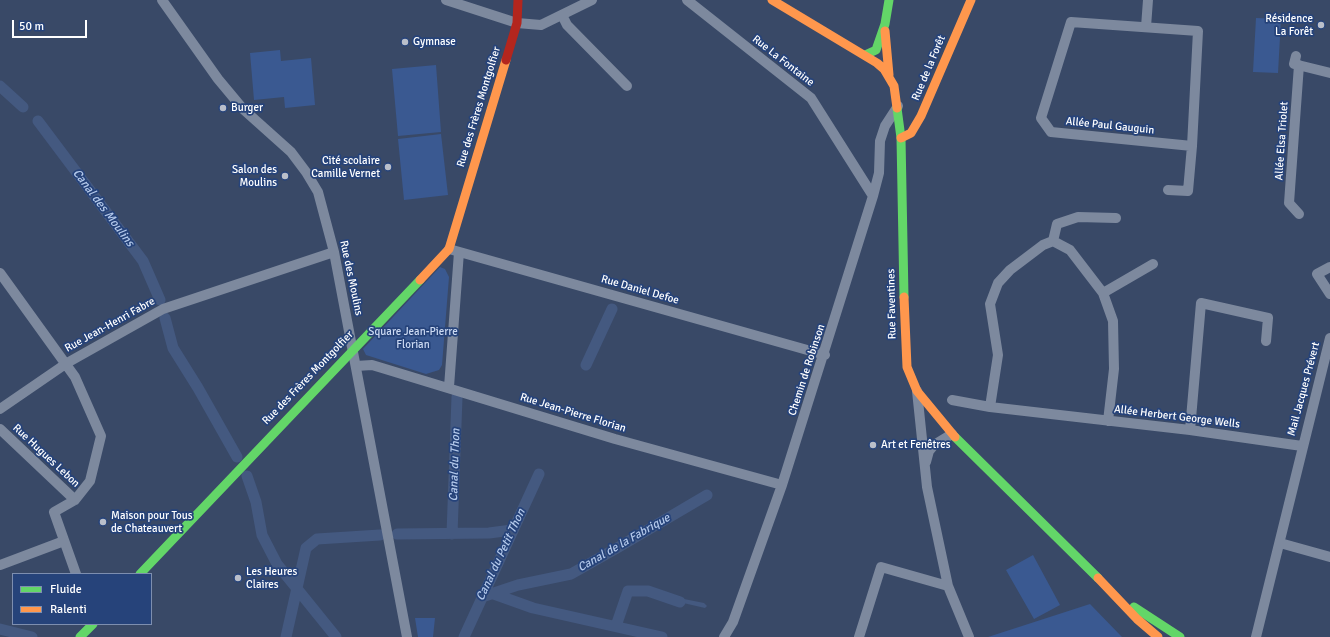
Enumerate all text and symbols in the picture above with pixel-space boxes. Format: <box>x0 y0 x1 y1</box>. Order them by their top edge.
scale bar <box>14 12 89 38</box>
place label: Résidence La Forêt <box>1265 12 1313 38</box>
text: 50 m <box>19 19 44 34</box>
marker: Résidence La Forêt <box>1316 20 1326 30</box>
street label: Rue La Fontaine <box>749 33 817 89</box>
street label: Rue de la Forêt <box>909 33 949 103</box>
place label: Gymnase <box>413 35 456 49</box>
marker: Gymnase <box>400 37 410 47</box>
street label: Rue des Frères Montgolfier <box>454 45 504 169</box>
place label: Burger <box>231 101 263 115</box>
street label: Allée Elsa Triolet <box>1273 101 1291 181</box>
marker: Burger <box>218 103 228 113</box>
street label: Allée Paul Gauguin <box>1065 115 1155 137</box>
place label: Cité scolaire Camille Vernet <box>311 154 380 180</box>
marker: Cité scolaire Camille Vernet <box>383 162 393 172</box>
place label: Salon des Moulins <box>232 163 277 189</box>
water label: Canal des Moulins <box>69 166 137 250</box>
marker: Salon des Moulins <box>280 171 290 181</box>
street label: Rue des Moulins <box>337 239 365 317</box>
street label: Rue Faventines <box>885 269 899 339</box>
street label: Rue Daniel Defoe <box>600 273 680 307</box>
street label: Rue Jean-Henri Fabre <box>63 295 157 355</box>
street label: Chemin de Robinson <box>786 323 828 417</box>
park label: Square Jean-Pierre Florian <box>368 325 458 351</box>
street label: Rue des Frères Montgolfier <box>260 328 356 428</box>
street label: Mail Jacques Prévert <box>1285 341 1323 437</box>
street label: Rue Jean-Pierre Florian <box>518 391 628 435</box>
street label: Allée Herbert George Wells <box>1113 403 1241 431</box>
street label: Rue Hugues Lebon <box>10 422 82 490</box>
water label: Canal du Thon <box>447 428 463 502</box>
place label: Art et Fenêtres <box>881 438 950 452</box>
marker: Art et Fenêtres <box>868 440 878 450</box>
water label: Canal du Petit Thon <box>473 507 529 603</box>
place label: Maison pour Tous de Chateauvert <box>111 509 192 535</box>
water label: Canal de la Fabrique <box>575 511 673 575</box>
marker: Maison pour Tous de Chateauvert <box>98 517 108 527</box>
place label: Les Heures Claires <box>246 565 297 591</box>
legend <box>12 573 152 625</box>
marker: Les Heures Claires <box>233 573 243 583</box>
text: Fluide <box>50 582 82 597</box>
text: Ralenti <box>50 602 87 617</box>

